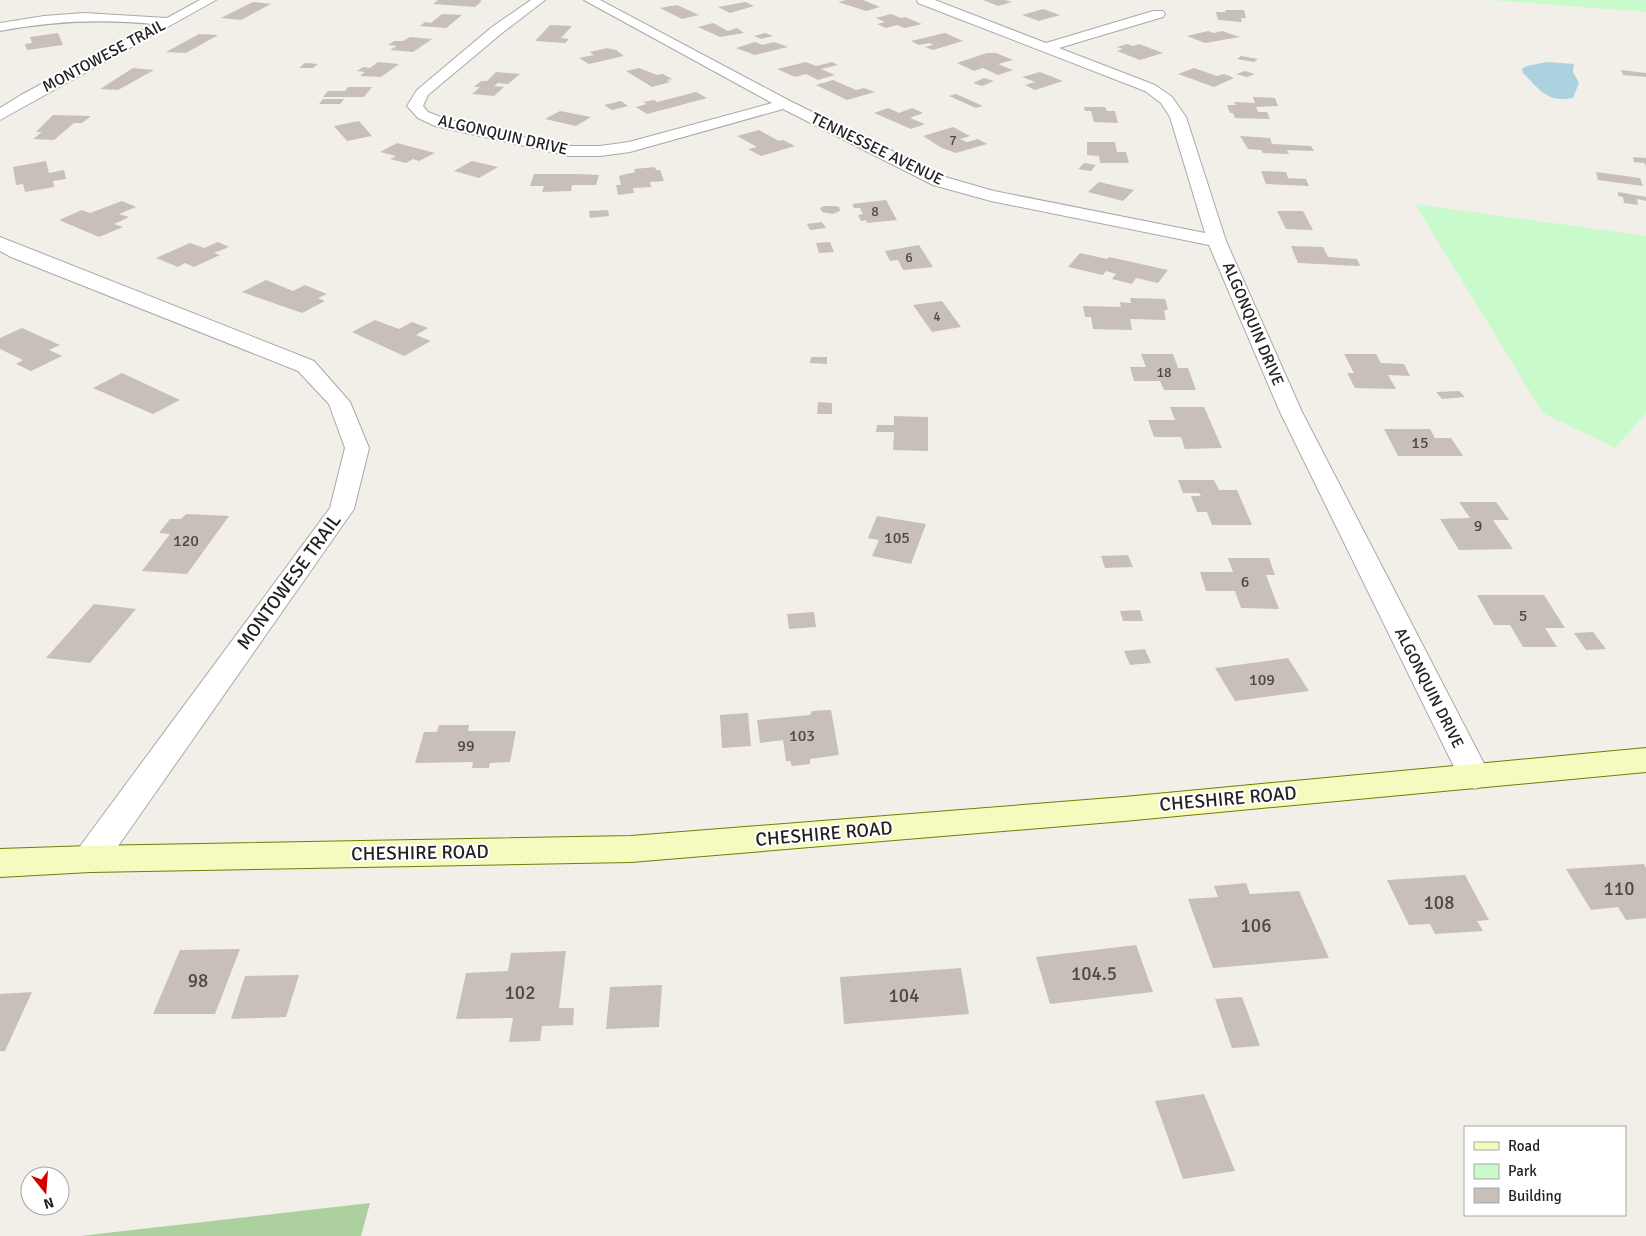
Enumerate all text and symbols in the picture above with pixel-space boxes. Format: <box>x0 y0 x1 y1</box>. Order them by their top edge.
street label: MONTOWESE TRAIL <box>39 15 169 97</box>
street label: TENNESSEE AVENUE <box>807 108 947 190</box>
street label: ALGONQUIN DRIVE <box>436 110 570 160</box>
house number: 7 <box>949 132 957 149</box>
house number: 8 <box>871 203 879 220</box>
house number: 6 <box>905 249 913 266</box>
street label: ALGONQUIN DRIVE <box>1218 259 1288 389</box>
house number: 4 <box>933 308 941 325</box>
house number: 18 <box>1156 364 1172 381</box>
house number: 15 <box>1411 433 1429 453</box>
street label: MONTOWESE TRAIL <box>232 509 346 655</box>
house number: 9 <box>1474 516 1482 536</box>
house number: 105 <box>884 528 910 548</box>
house number: 120 <box>173 531 199 551</box>
house number: 6 <box>1241 572 1249 592</box>
house number: 5 <box>1519 606 1527 626</box>
street label: ALGONQUIN DRIVE <box>1390 624 1468 752</box>
house number: 109 <box>1249 670 1275 690</box>
house number: 103 <box>789 726 815 746</box>
house number: 99 <box>457 736 475 756</box>
street label: CHESHIRE ROAD <box>1158 781 1298 817</box>
street label: CHESHIRE ROAD <box>754 816 894 852</box>
street label: CHESHIRE ROAD <box>351 840 489 866</box>
house number: 110 <box>1604 877 1634 901</box>
house number: 108 <box>1424 891 1454 915</box>
house number: 106 <box>1241 914 1271 938</box>
house number: 104.5 <box>1071 962 1117 986</box>
house number: 98 <box>188 969 208 993</box>
house number: 102 <box>505 981 535 1005</box>
house number: 104 <box>889 984 919 1008</box>
legend <box>1464 1126 1626 1216</box>
text: Road <box>1508 1137 1540 1155</box>
text: Park <box>1508 1162 1537 1180</box>
north arrow <box>20 1166 70 1216</box>
text: Building <box>1508 1187 1562 1205</box>
text: N <box>42 1193 56 1213</box>

